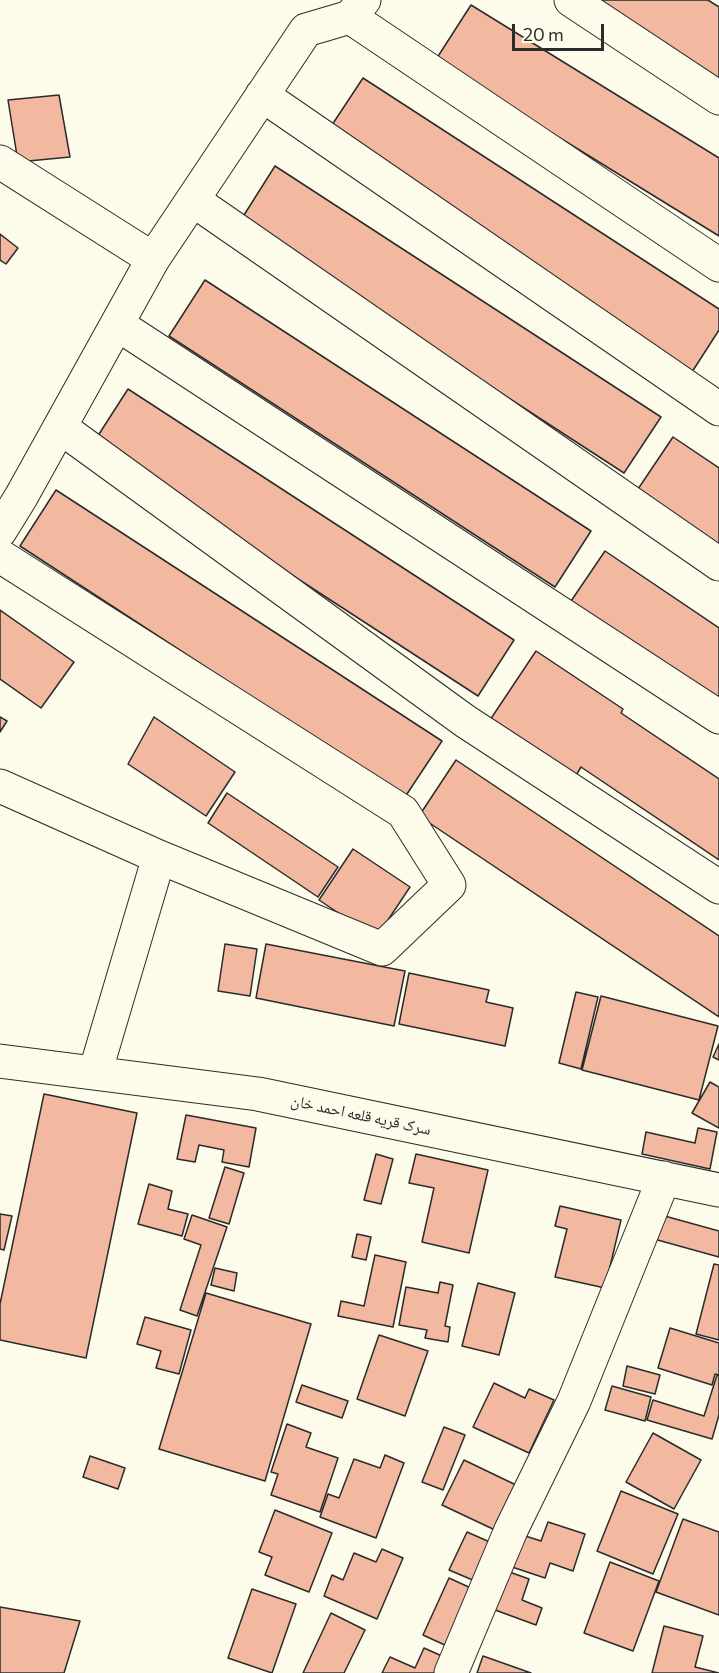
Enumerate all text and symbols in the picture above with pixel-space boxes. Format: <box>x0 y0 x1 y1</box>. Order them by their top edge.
scale bar <box>515 12 606 50</box>
text: 20 m <box>523 23 564 45</box>
street label: سرک قریه قلعه احمد خان <box>289 1091 433 1139</box>

